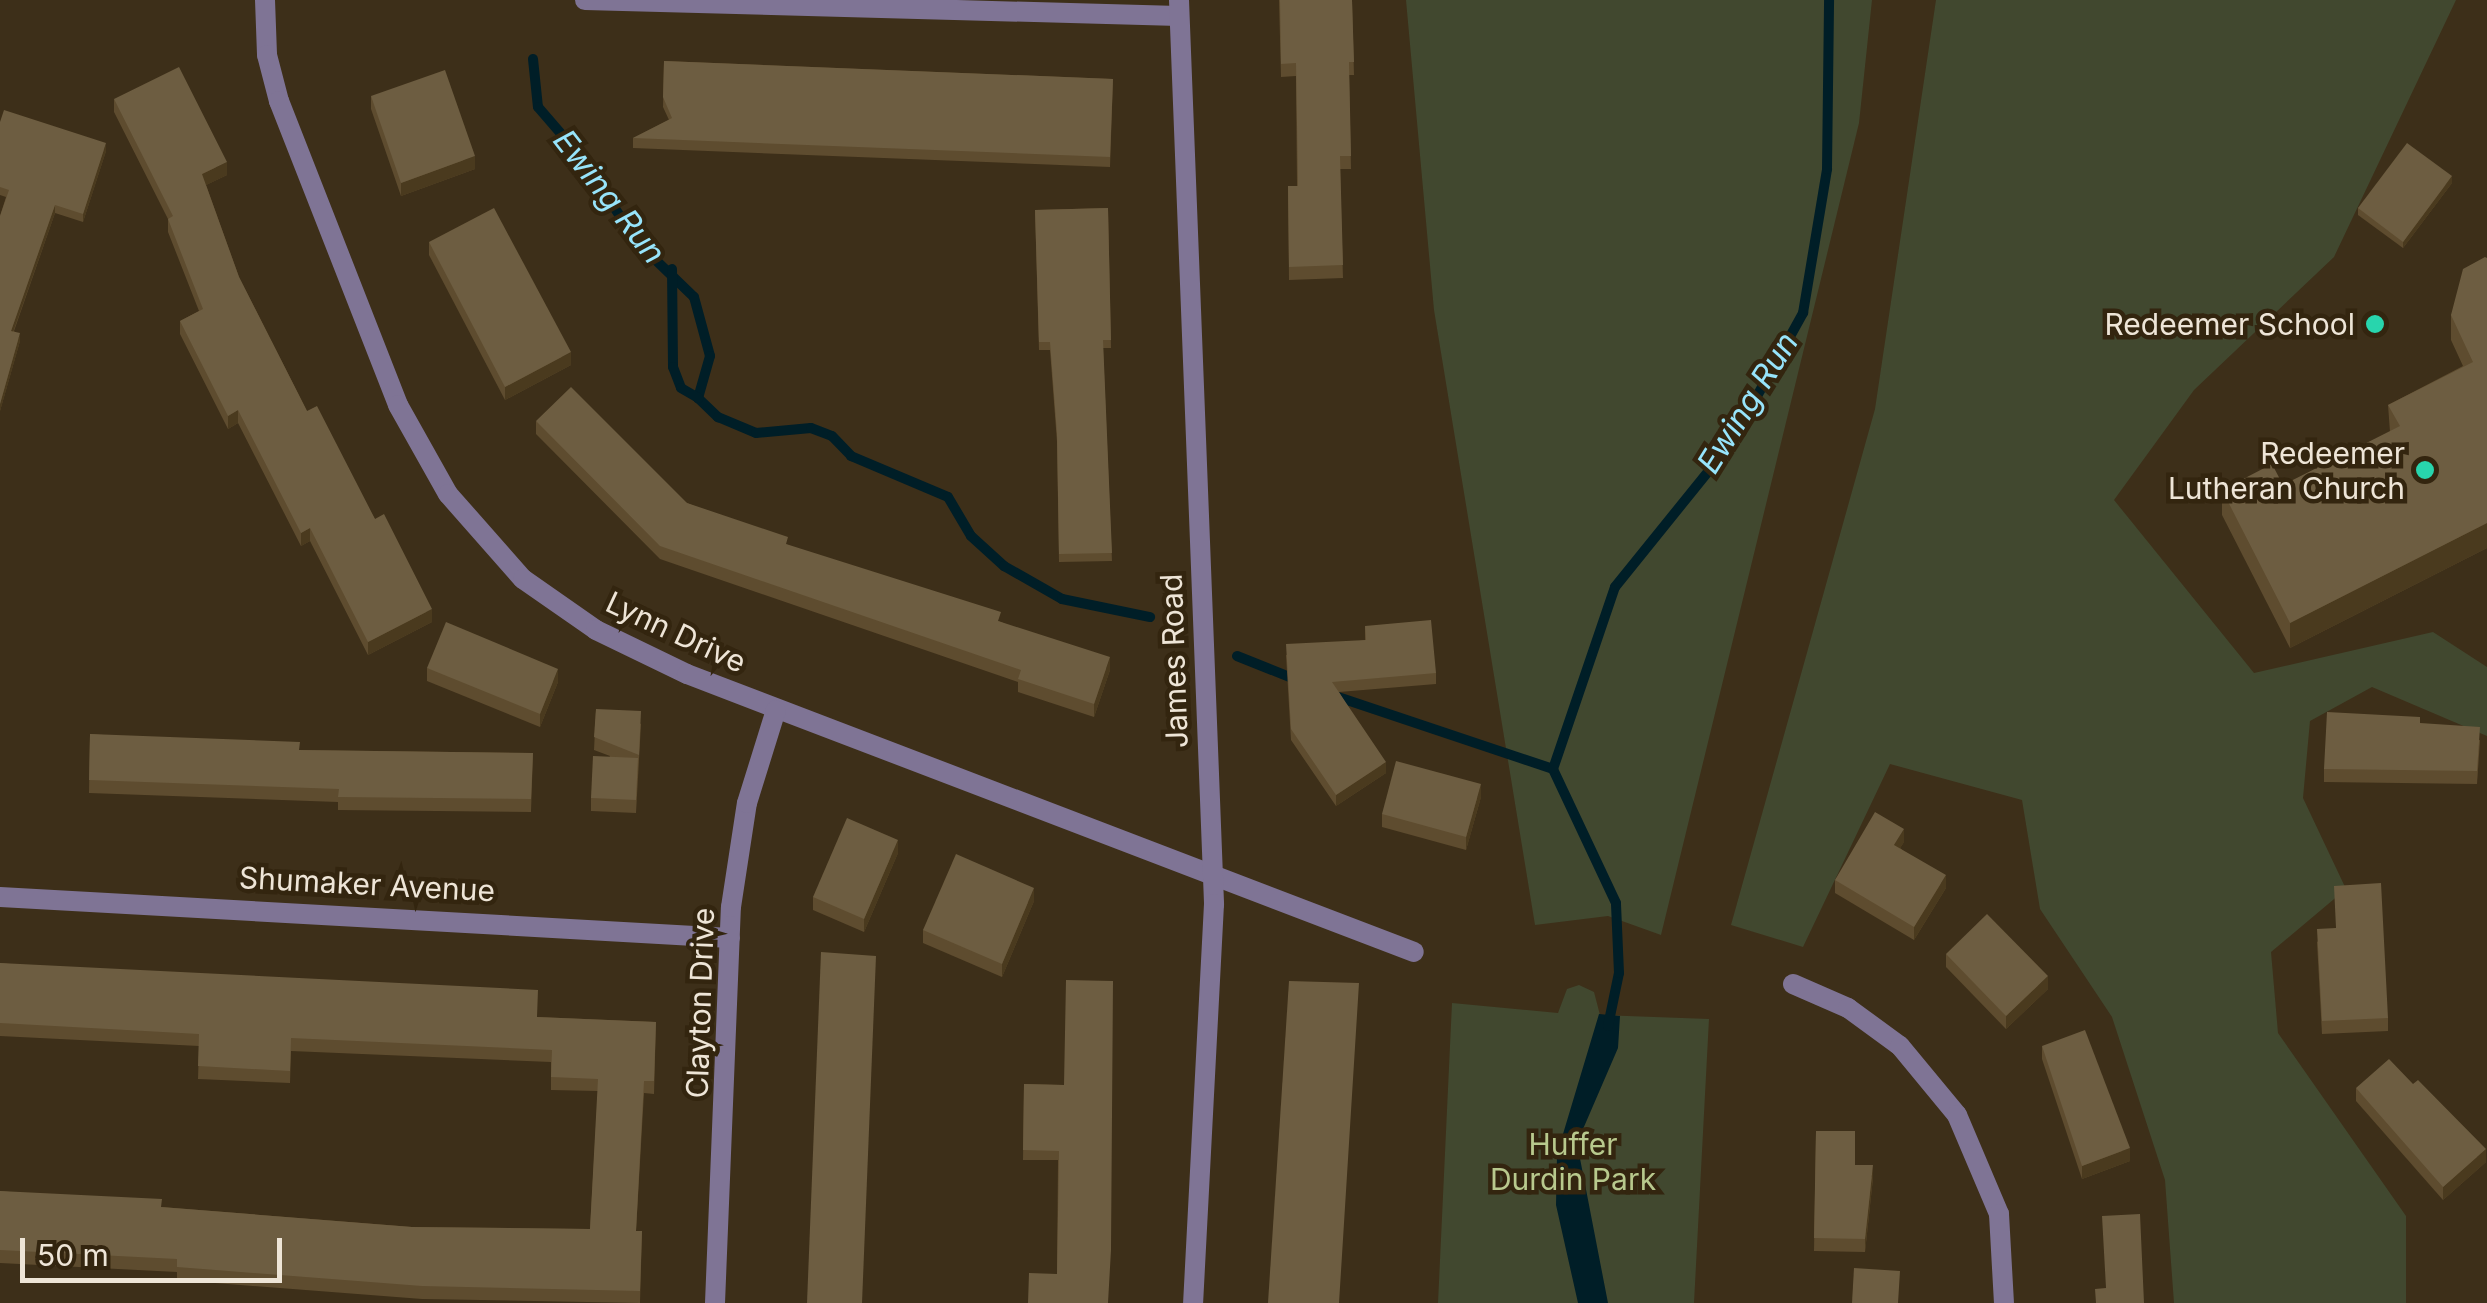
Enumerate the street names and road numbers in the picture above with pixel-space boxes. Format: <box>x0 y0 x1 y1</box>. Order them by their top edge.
street label: James Road <box>1153 573 1195 749</box>
street label: Lynn Drive <box>600 584 752 680</box>
street label: Shumaker Avenue <box>238 859 496 909</box>
street label: Clayton Drive <box>679 907 721 1099</box>

